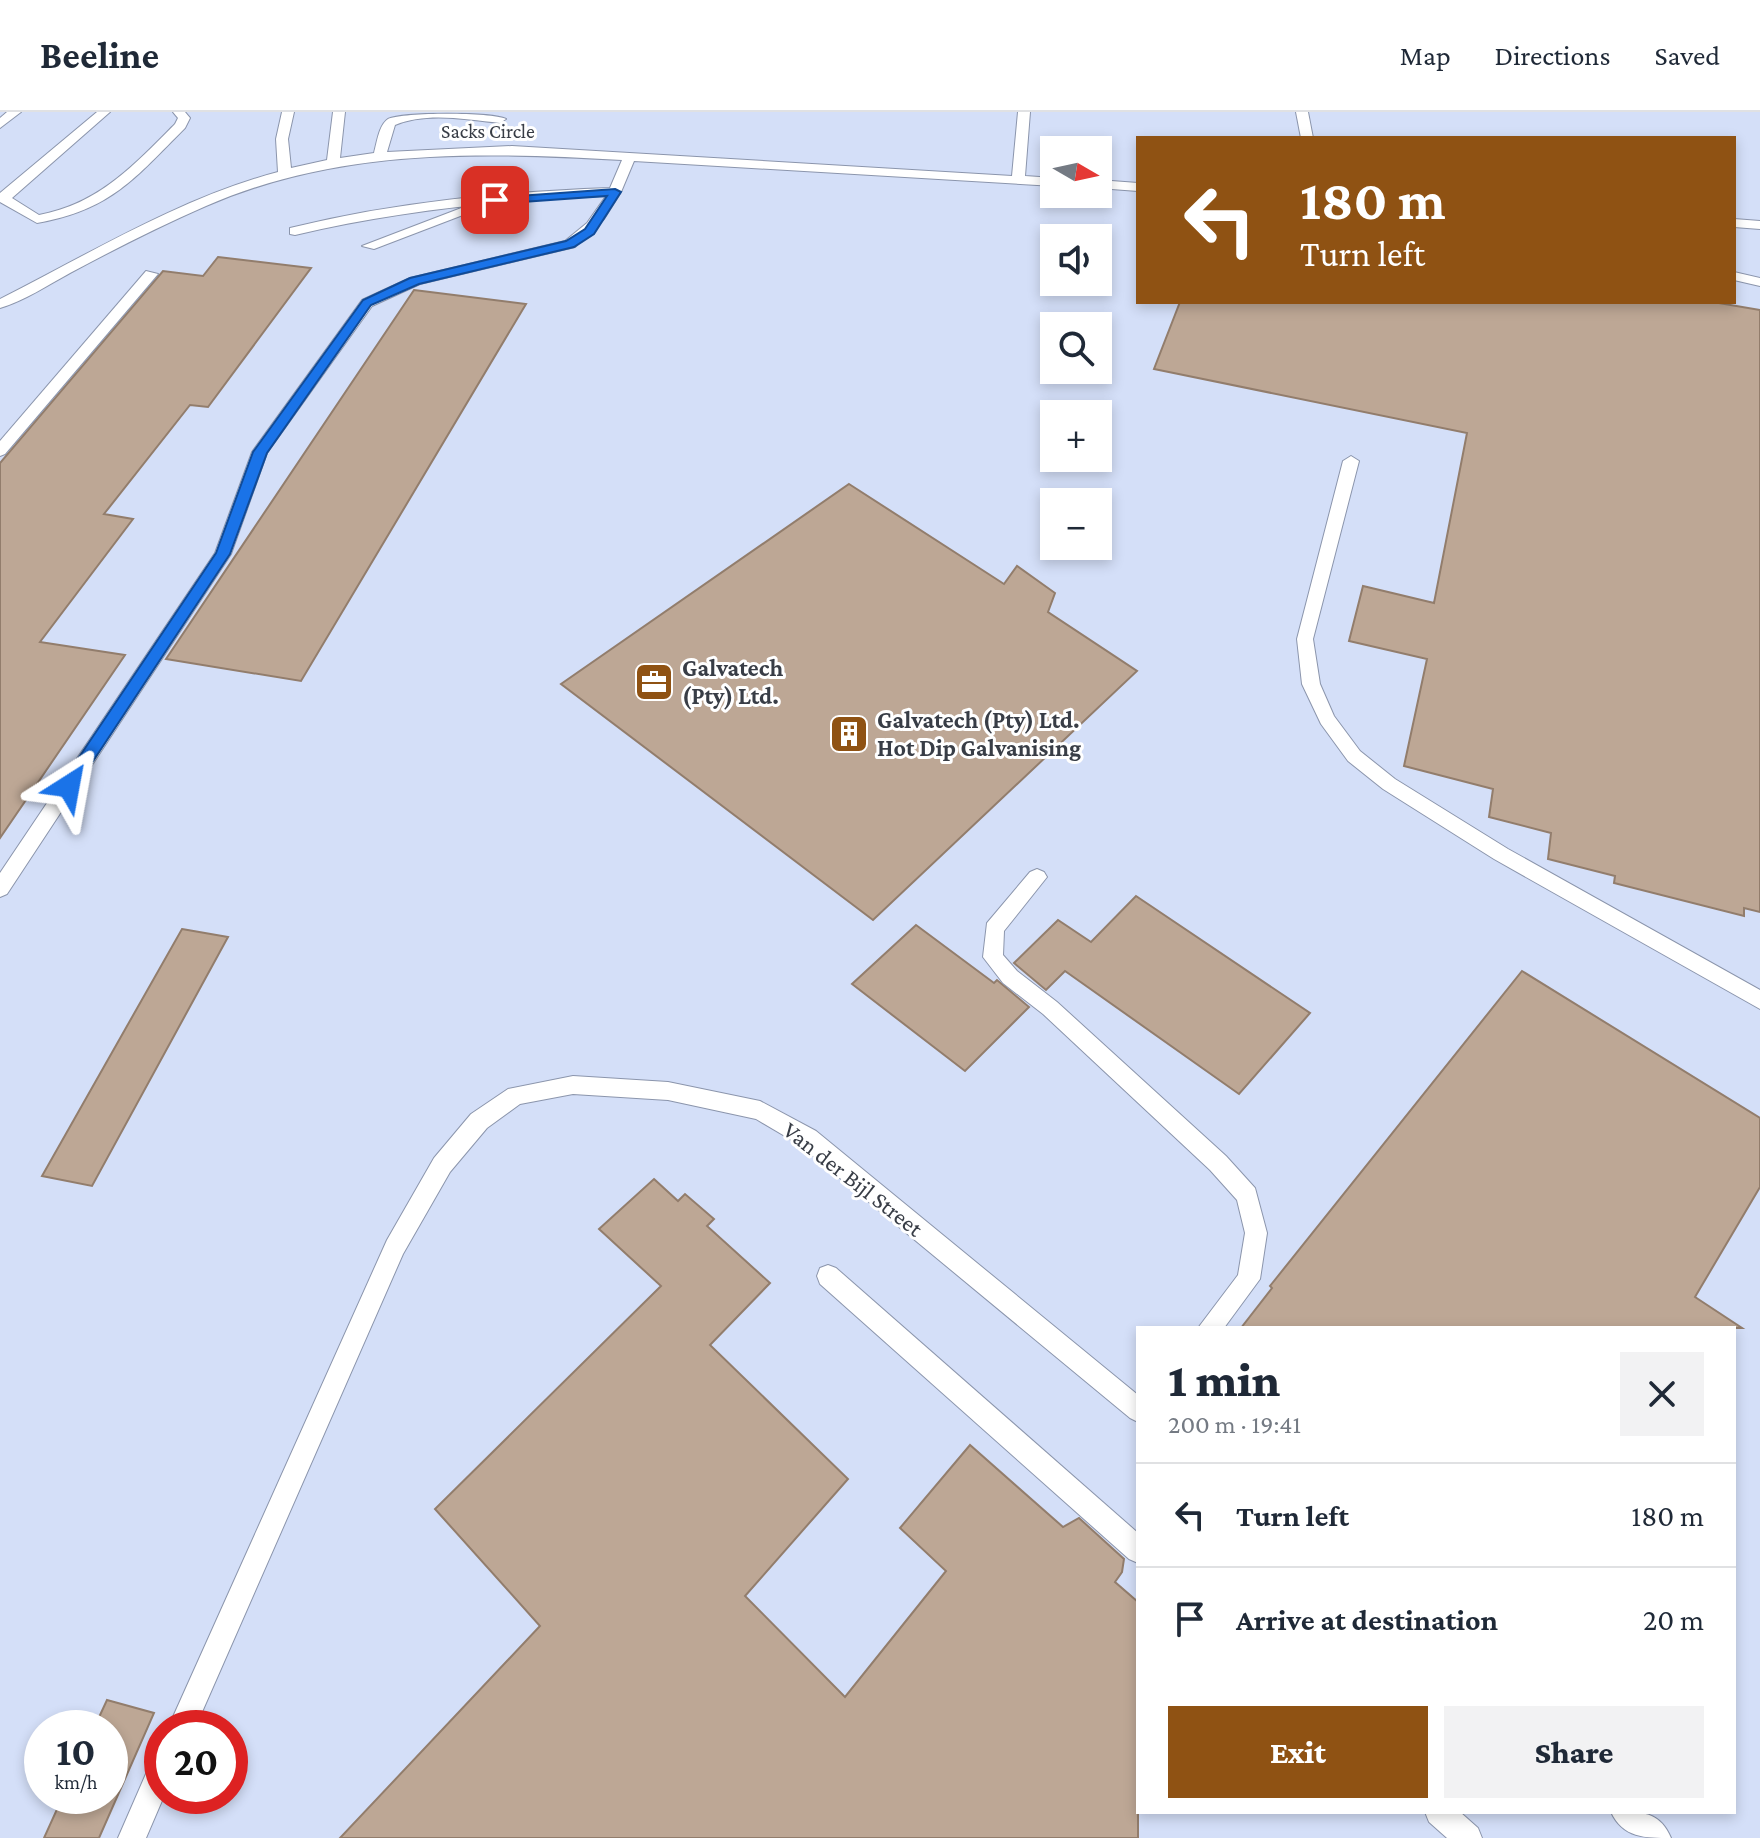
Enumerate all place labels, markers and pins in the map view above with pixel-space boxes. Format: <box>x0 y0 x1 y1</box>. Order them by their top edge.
pin <box>461 166 529 234</box>
place label: Galvatech (Pty) Ltd. <box>682 654 783 710</box>
office icon: Galvatech (Pty) Ltd. <box>633 661 675 703</box>
place label: Galvatech (Pty) Ltd. Hot Dip Galvanising <box>877 706 1081 761</box>
building icon: Galvatech (Pty) Ltd. Hot Dip Galvanising <box>828 713 870 755</box>

